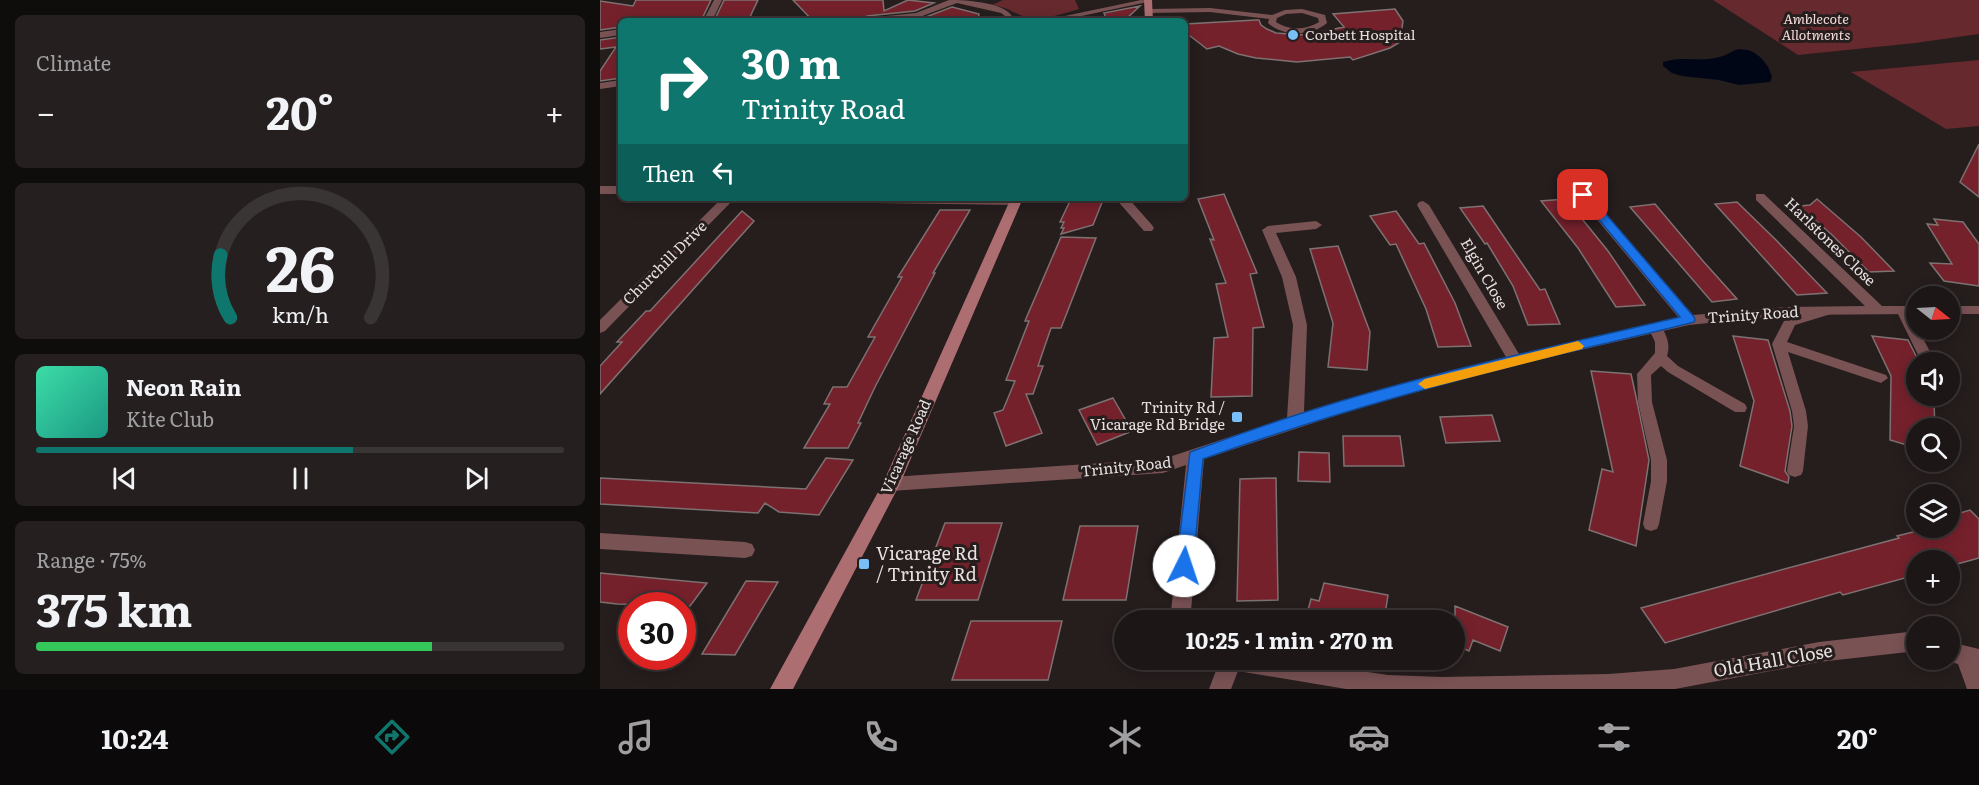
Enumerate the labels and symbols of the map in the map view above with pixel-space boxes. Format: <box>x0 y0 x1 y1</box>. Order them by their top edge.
park label: Amblecote Allotments <box>1782 8 1850 44</box>
place label: Corbett Hospital <box>1305 24 1416 44</box>
marker: Corbett Hospital <box>1286 28 1300 42</box>
pin <box>1557 169 1608 220</box>
street label: Harlstones Close <box>1780 191 1882 291</box>
street label: Churchill Drive <box>617 214 712 309</box>
street label: Elgin Close <box>1456 233 1515 313</box>
north arrow <box>1906 286 1960 340</box>
street label: Trinity Road <box>1707 299 1799 328</box>
street label: Vicarage Road <box>873 395 936 498</box>
place label: Trinity Rd / Vicarage Rd Bridge <box>1090 395 1226 435</box>
marker: Trinity Rd / Vicarage Rd Bridge <box>1230 410 1244 424</box>
street label: Trinity Road <box>1079 449 1172 482</box>
position arrow <box>1152 534 1216 598</box>
place label: Vicarage Rd / Trinity Rd <box>876 539 978 587</box>
marker: Vicarage Rd / Trinity Rd <box>857 557 871 571</box>
speed limit sign: 30 <box>618 592 696 670</box>
street label: Old Hall Close <box>1711 636 1834 683</box>

